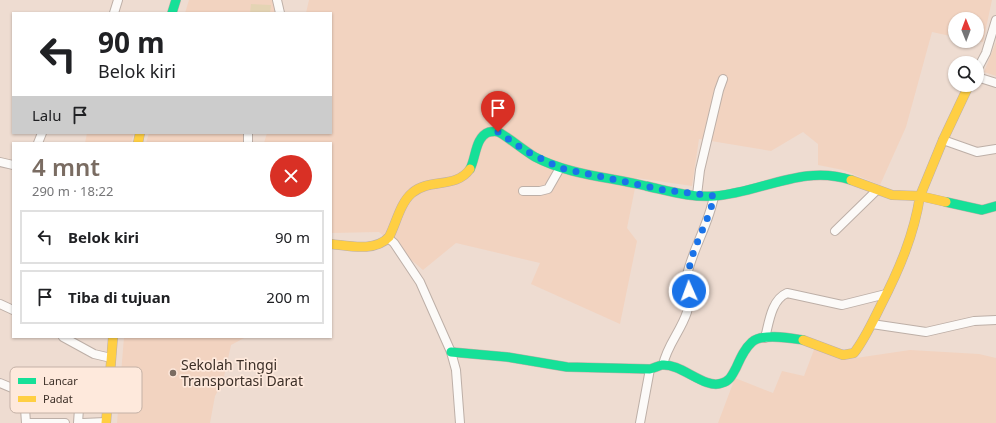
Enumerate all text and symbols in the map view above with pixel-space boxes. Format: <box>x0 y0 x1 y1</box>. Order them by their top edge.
north arrow <box>948 12 984 48</box>
map controls <box>948 12 984 92</box>
text: 90 m <box>98 23 165 61</box>
icon: left <box>32 28 84 80</box>
button: search <box>948 56 984 92</box>
text: Belok kiri <box>98 59 176 83</box>
pin <box>481 91 515 132</box>
icon: arrive <box>487 97 509 119</box>
icon: arrive <box>69 104 91 126</box>
text: Lalu <box>32 105 61 125</box>
text: 4 mnt <box>32 150 100 183</box>
button: close <box>270 155 312 197</box>
text: 290 m · 18:22 <box>32 182 113 200</box>
icon: left <box>34 226 56 248</box>
text: Belok kiri <box>68 227 139 247</box>
text: 90 m <box>275 227 310 247</box>
position arrow <box>668 270 710 312</box>
icon: arrive <box>34 286 56 308</box>
text: Tiba di tujuan <box>68 287 171 307</box>
text: 200 m <box>266 287 310 307</box>
place label: Sekolah Tinggi Transportasi Darat <box>181 355 303 390</box>
legend <box>10 367 142 413</box>
marker: Sekolah Tinggi Transportasi Darat <box>168 368 178 378</box>
text: Lancar <box>43 373 78 388</box>
text: Padat <box>43 391 73 406</box>

